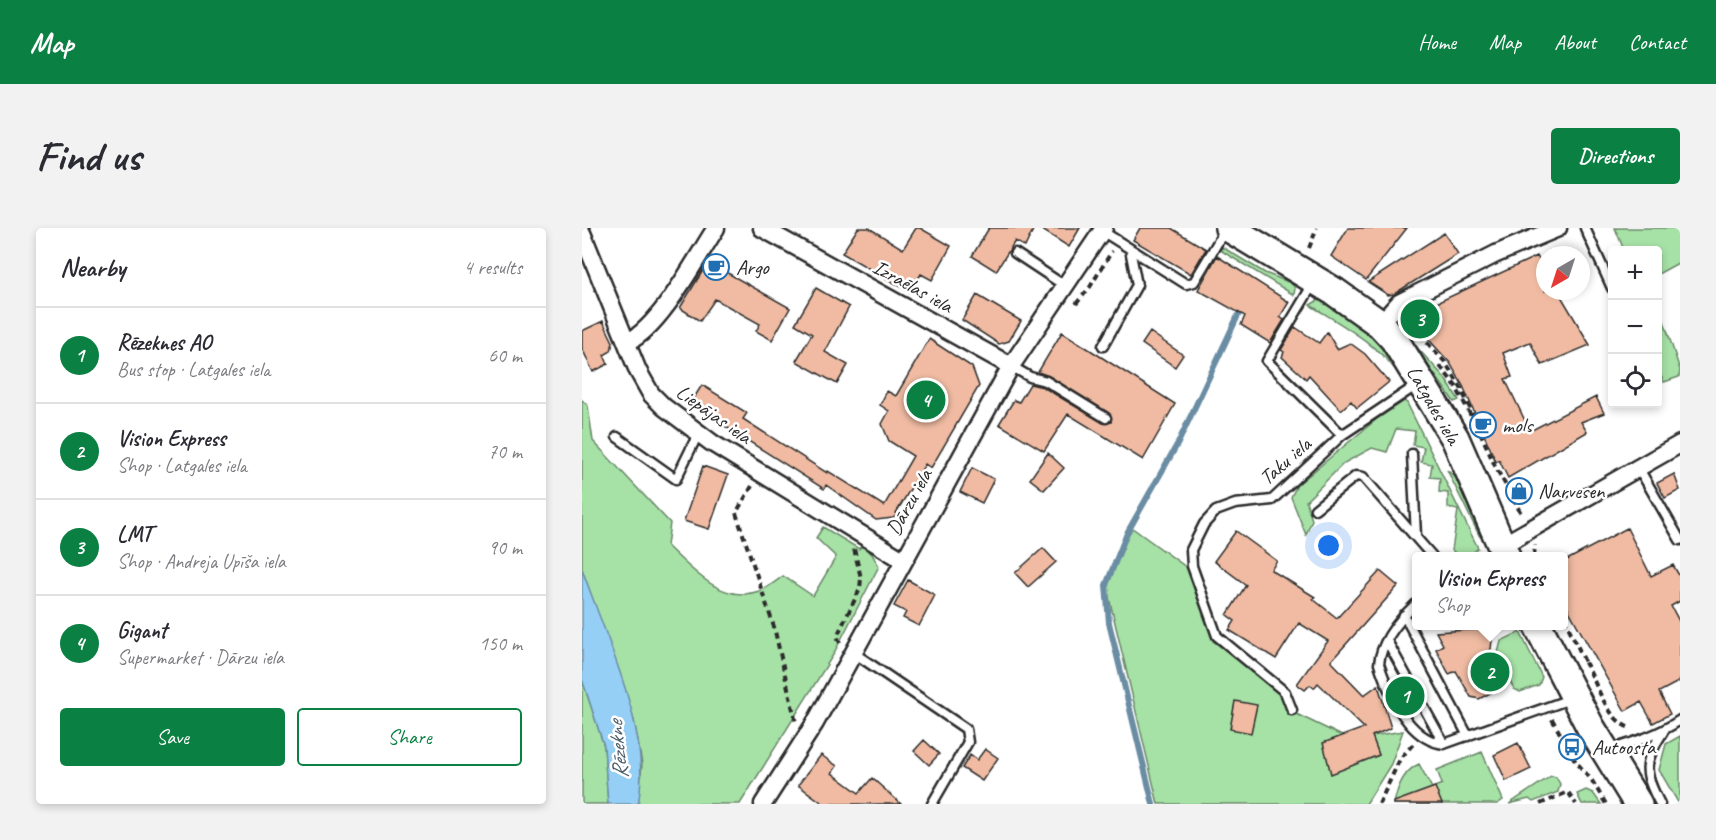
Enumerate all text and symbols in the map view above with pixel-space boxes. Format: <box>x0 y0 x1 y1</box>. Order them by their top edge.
text: Map <box>30 25 73 60</box>
text: Home <box>1418 29 1456 55</box>
text: Map <box>1489 29 1521 55</box>
text: About <box>1554 29 1596 55</box>
text: Contact <box>1629 29 1686 55</box>
button: Directions <box>1551 128 1680 184</box>
text: Find us <box>36 130 141 183</box>
north arrow <box>1536 246 1590 300</box>
map controls <box>1608 246 1662 408</box>
button: + <box>1608 246 1662 300</box>
text: Nearby <box>60 251 125 284</box>
cafe icon: Argo <box>701 252 731 282</box>
street label: Izraēlas iela <box>868 253 959 319</box>
place label: Argo <box>736 254 770 280</box>
text: 4 results <box>463 255 522 280</box>
pin: 3 <box>1400 296 1440 341</box>
button: − <box>1608 300 1662 354</box>
text: Rēzeknes AO <box>117 329 211 357</box>
text: 1 <box>75 343 84 368</box>
text: 60 m <box>488 343 522 368</box>
button: locate <box>1608 354 1662 408</box>
text: Bus stop · Latgales iela <box>117 357 270 382</box>
street label: Latgales iela <box>1401 361 1468 451</box>
pin: 4 <box>906 378 946 423</box>
street label: Liepājas iela <box>671 379 758 450</box>
cafe icon: mols <box>1468 410 1498 440</box>
place label: mols <box>1502 412 1534 438</box>
text: Vision Express <box>117 425 226 453</box>
street label: Taku iela <box>1254 430 1317 491</box>
text: 2 <box>75 439 84 464</box>
text: 70 m <box>488 439 522 464</box>
text: Shop · Latgales iela <box>117 453 247 478</box>
street label: Dārzu iela <box>880 463 939 540</box>
shop icon: Narvesen <box>1504 476 1534 506</box>
place label: Narvesen <box>1538 478 1605 504</box>
text: LMT <box>117 521 152 549</box>
your location <box>1314 531 1343 560</box>
text: 3 <box>75 535 84 560</box>
text: 90 m <box>488 535 522 560</box>
text: Shop · Andreja Upīša iela <box>117 549 285 574</box>
popup <box>1412 552 1568 630</box>
text: Vision Express <box>1436 565 1544 593</box>
text: Shop <box>1436 593 1470 618</box>
text: Gigant <box>117 617 167 645</box>
text: 4 <box>75 631 84 656</box>
text: 150 m <box>479 631 522 656</box>
text: Supermarket · Dārzu iela <box>117 645 284 670</box>
pin: 2 <box>1470 650 1510 694</box>
pin: 1 <box>1386 674 1424 718</box>
button: Save <box>60 708 285 766</box>
button: Share <box>297 708 522 766</box>
water label: Rēzekne <box>601 716 635 780</box>
bus stop icon: Autoosta <box>1557 732 1587 762</box>
place label: Autoosta <box>1592 734 1657 760</box>

